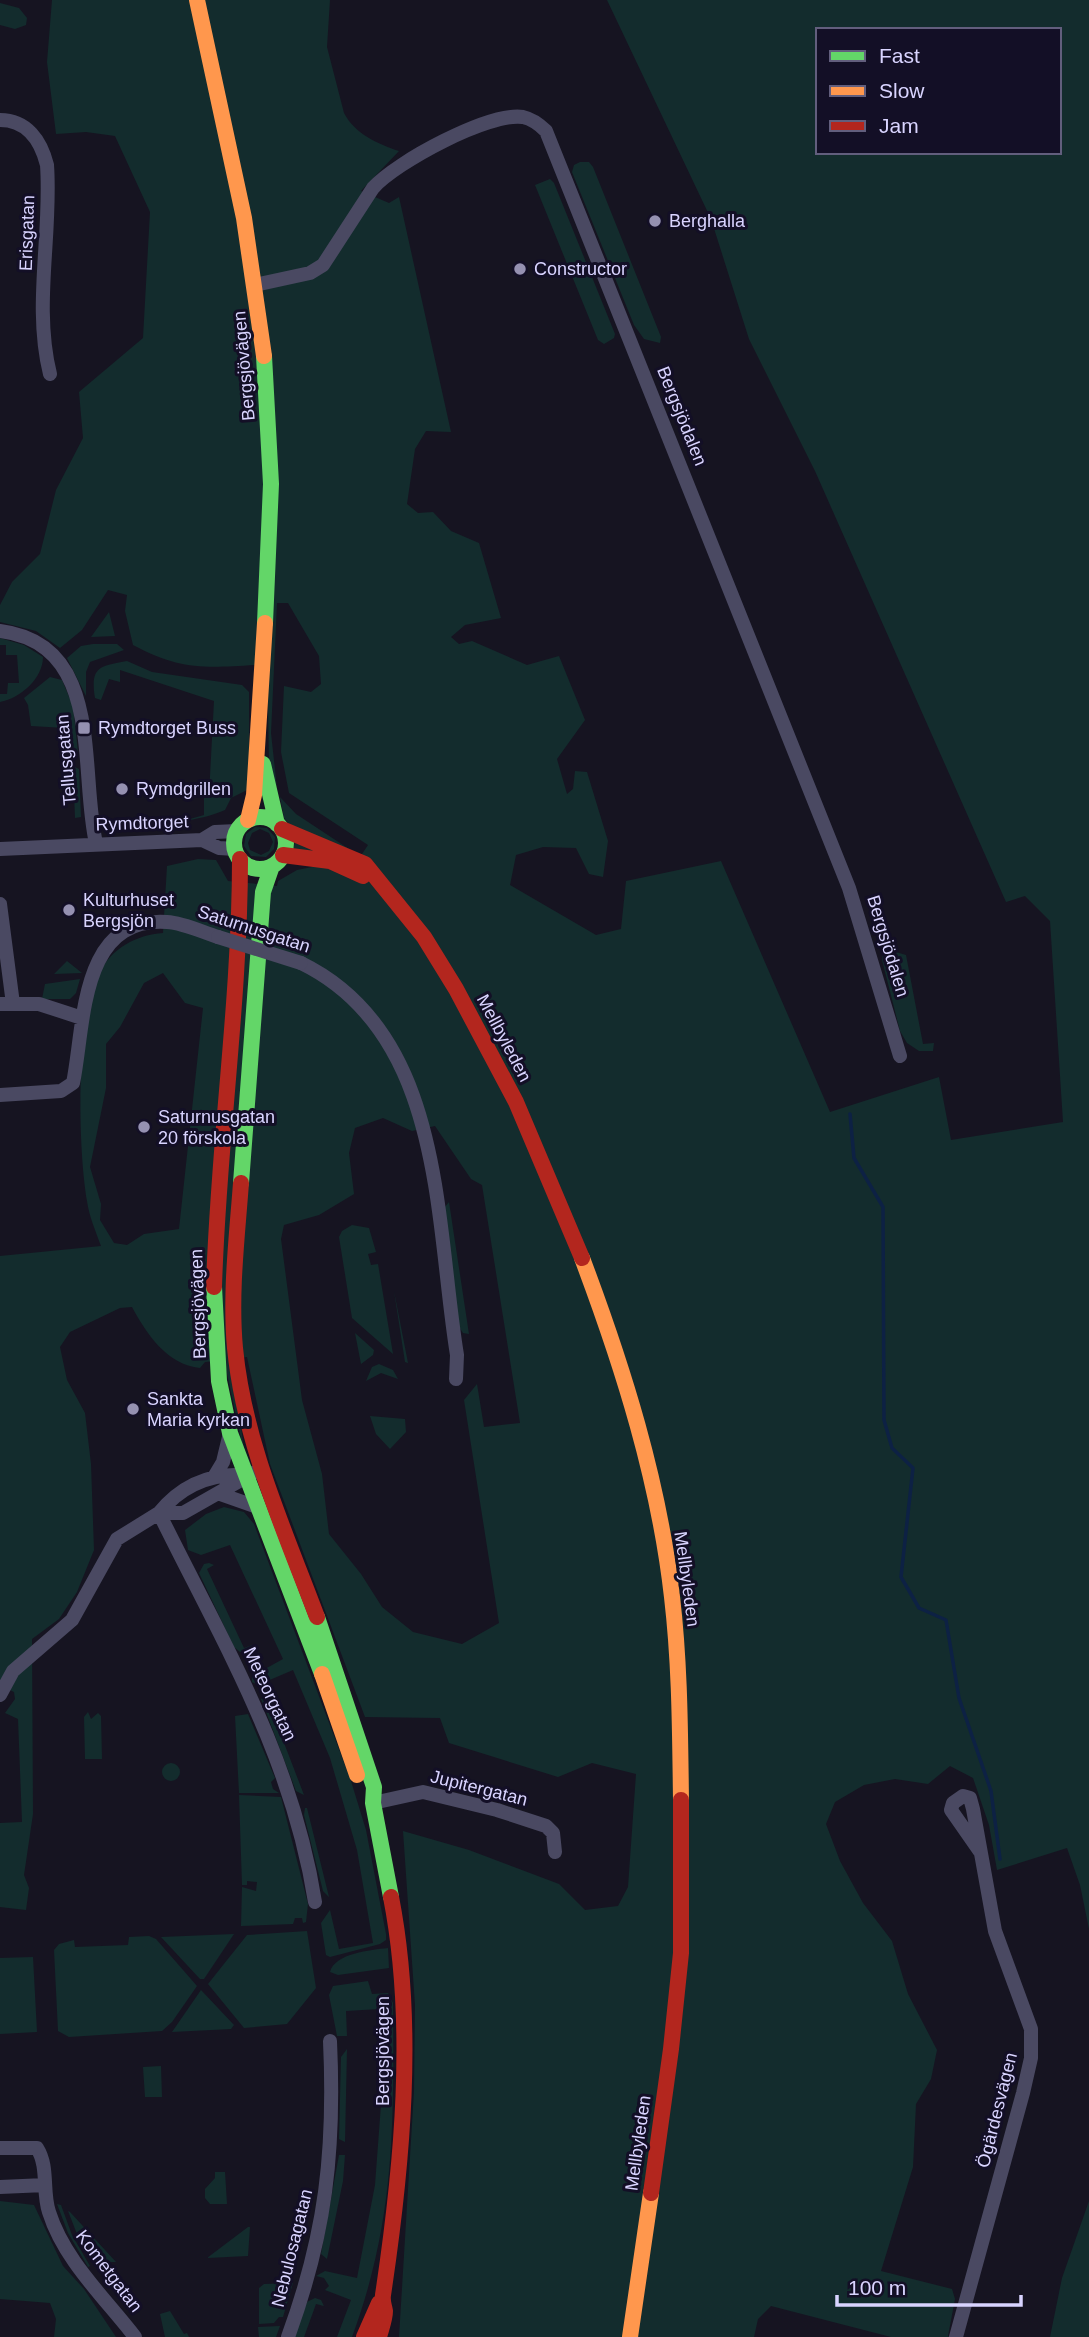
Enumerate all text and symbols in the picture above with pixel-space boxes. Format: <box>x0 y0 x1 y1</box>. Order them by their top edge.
legend <box>816 28 1061 154</box>
text: Fast <box>879 44 920 67</box>
text: Slow <box>879 79 925 102</box>
text: Jam <box>879 114 919 137</box>
street label: Erisgatan <box>16 195 38 271</box>
place label: Berghalla <box>669 211 746 231</box>
marker: Berghalla <box>647 213 663 229</box>
place label: Constructor <box>534 259 627 279</box>
marker: Constructor <box>512 261 528 277</box>
street label: Bergsjövägen <box>229 310 259 422</box>
street label: Bergsjödalen <box>653 364 711 468</box>
street label: Tellusgatan <box>52 714 80 806</box>
place label: Rymdtorget Buss <box>98 718 236 738</box>
marker: Rymdtorget Buss <box>76 720 92 736</box>
place label: Rymdgrillen <box>136 779 231 799</box>
marker: Rymdgrillen <box>114 781 130 797</box>
street label: Rymdtorget <box>95 811 189 835</box>
place label: Kulturhuset Bergsjön <box>83 890 174 931</box>
street label: Bergsjödalen <box>863 893 913 999</box>
street label: Saturnusgatan <box>195 901 313 957</box>
marker: Kulturhuset Bergsjön <box>61 902 77 918</box>
street label: Mellbyleden <box>473 991 535 1085</box>
place label: Saturnusgatan 20 förskola <box>158 1107 275 1148</box>
marker: Saturnusgatan 20 förskola <box>136 1119 152 1135</box>
street label: Bergsjövägen <box>186 1249 210 1359</box>
place label: Sankta Maria kyrkan <box>147 1389 250 1430</box>
marker: Sankta Maria kyrkan <box>125 1401 141 1417</box>
street label: Mellbyleden <box>670 1530 704 1628</box>
street label: Meteorgatan <box>240 1644 300 1744</box>
street label: Jupitergatan <box>429 1766 529 1810</box>
street label: Bergsjövägen <box>373 1996 393 2106</box>
street label: Ögärdesvägen <box>973 2050 1021 2170</box>
street label: Mellbyleden <box>621 2094 655 2192</box>
street label: Nebulosagatan <box>268 2187 316 2309</box>
street label: Kometgatan <box>72 2226 146 2316</box>
scale bar <box>837 2264 1021 2308</box>
text: 100 m <box>848 2276 906 2299</box>

